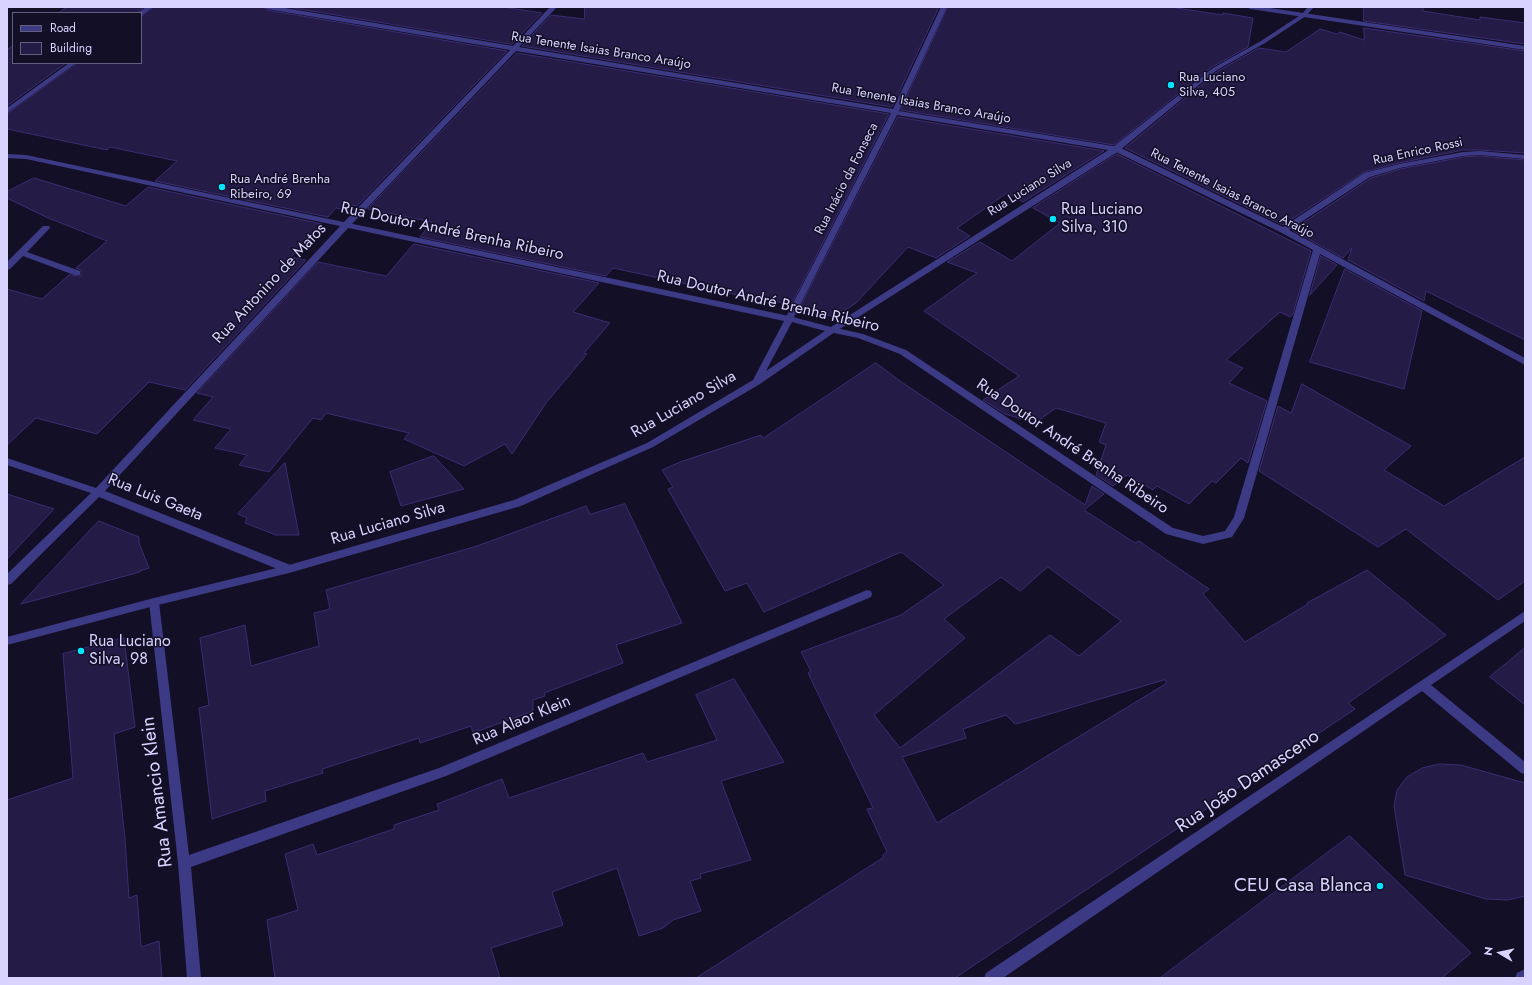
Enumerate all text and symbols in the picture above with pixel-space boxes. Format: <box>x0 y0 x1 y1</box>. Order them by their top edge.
legend <box>12 12 142 64</box>
text: Road <box>50 19 76 37</box>
street label: Rua Tenente Isaias Branco Araújo <box>510 29 692 73</box>
text: Building <box>50 39 92 57</box>
place label: Rua Luciano Silva, 405 <box>1179 70 1245 101</box>
marker: Rua Luciano Silva, 405 <box>1166 80 1176 90</box>
street label: Rua Tenente Isaias Branco Araújo <box>830 81 1012 127</box>
street label: Rua Inácio da Fonseca <box>812 121 882 237</box>
street label: Rua Enrico Rossi <box>1372 135 1464 169</box>
street label: Rua Tenente Isaias Branco Araújo <box>1148 146 1316 242</box>
street label: Rua Luciano Silva <box>985 156 1075 220</box>
place label: Rua André Brenha Ribeiro, 69 <box>230 172 330 203</box>
marker: Rua André Brenha Ribeiro, 69 <box>217 182 227 192</box>
street label: Rua Doutor André Brenha Ribeiro <box>339 199 565 265</box>
place label: Rua Luciano Silva, 310 <box>1061 200 1143 238</box>
marker: Rua Luciano Silva, 310 <box>1048 214 1058 224</box>
street label: Rua Antonino de Matos <box>209 220 331 348</box>
street label: Rua Doutor André Brenha Ribeiro <box>655 267 881 337</box>
street label: Rua Luciano Silva <box>628 367 740 443</box>
street label: Rua Doutor André Brenha Ribeiro <box>972 375 1172 519</box>
street label: Rua Luis Gaeta <box>105 470 205 526</box>
street label: Rua Luciano Silva <box>329 499 447 549</box>
place label: Rua Luciano Silva, 98 <box>89 632 171 670</box>
marker: Rua Luciano Silva, 98 <box>76 646 86 656</box>
street label: Rua Alaor Klein <box>470 692 574 750</box>
street label: Rua Amancio Klein <box>137 715 179 869</box>
street label: Rua João Damasceno <box>1172 725 1324 839</box>
place label: CEU Casa Blanca <box>1234 875 1372 897</box>
marker: CEU Casa Blanca <box>1375 881 1385 891</box>
north arrow <box>1480 933 1520 973</box>
text: N <box>1480 946 1497 957</box>

